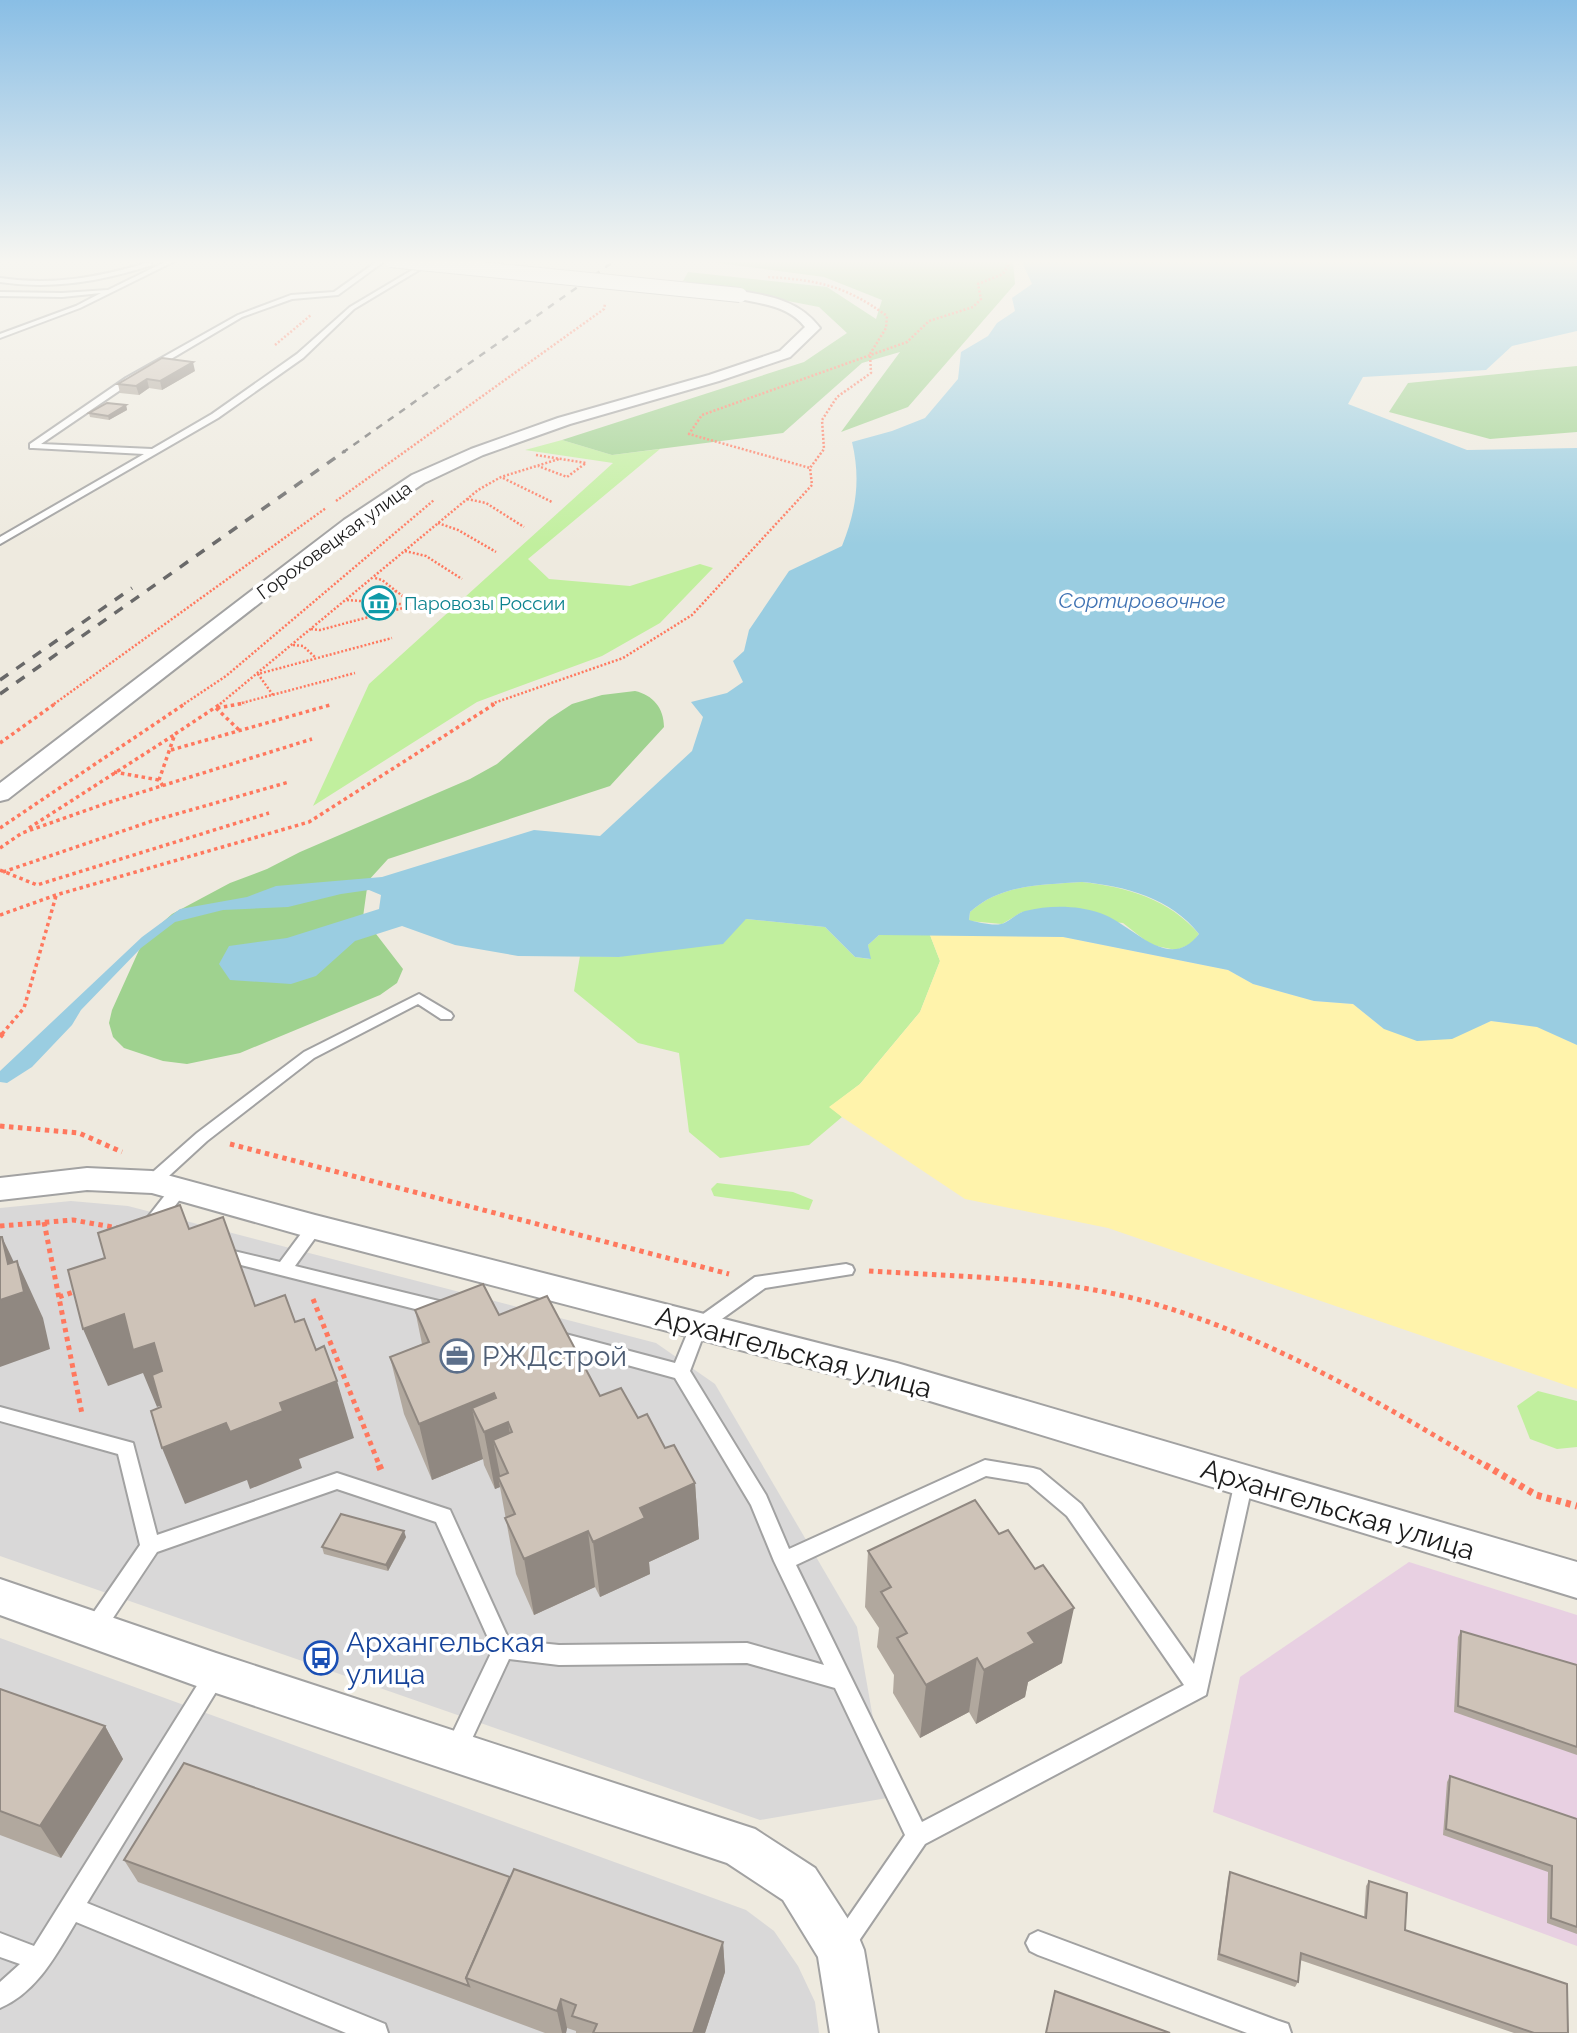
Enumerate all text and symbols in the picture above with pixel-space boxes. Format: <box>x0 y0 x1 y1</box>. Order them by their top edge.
street label: Гороховецкая улица <box>253 477 415 603</box>
museum icon: Паровозы России <box>360 584 398 622</box>
water label: Сортировочное <box>1058 588 1226 613</box>
place label: Паровозы России <box>404 592 565 614</box>
street label: Архангельская улица <box>652 1300 935 1405</box>
office icon: РЖДстрой <box>438 1337 476 1375</box>
place label: РЖДстрой <box>482 1340 627 1373</box>
street label: Архангельская улица <box>1197 1452 1479 1567</box>
place label: Архангельская улица <box>346 1626 545 1691</box>
bus stop icon: Архангельская улица <box>302 1639 340 1677</box>

